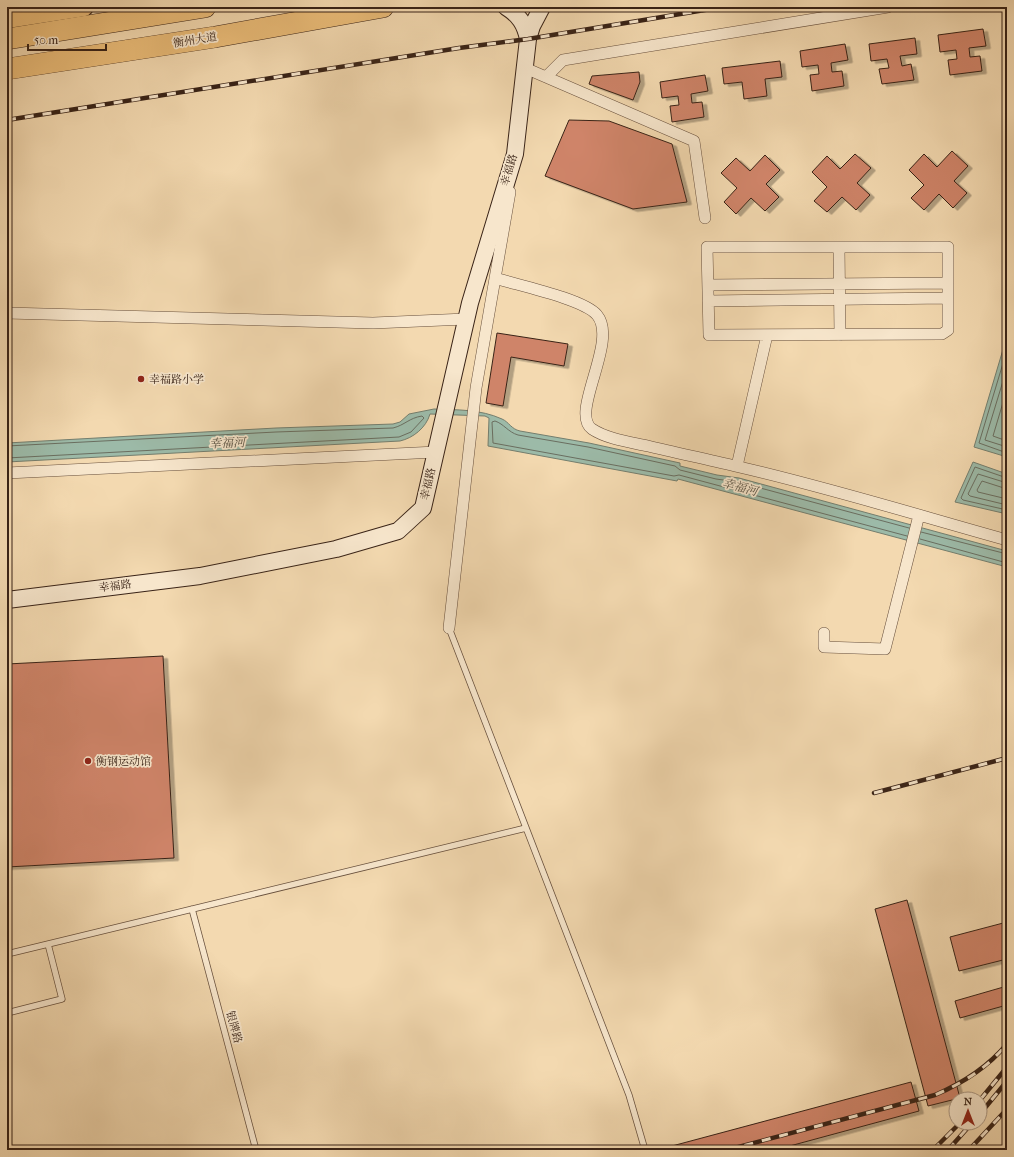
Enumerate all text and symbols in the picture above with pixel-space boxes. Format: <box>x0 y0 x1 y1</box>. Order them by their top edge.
scale bar <box>28 26 106 52</box>
street label: 衡州大道 <box>172 30 218 50</box>
text: 50 m <box>34 33 58 47</box>
street label: 幸福路 <box>498 152 520 188</box>
place label: 幸福路小学 <box>149 373 204 386</box>
marker: 幸福路小学 <box>136 374 146 384</box>
water label: 幸福河 <box>209 435 247 451</box>
street label: 幸福路 <box>418 466 438 502</box>
water label: 幸福河 <box>721 476 761 499</box>
street label: 幸福路 <box>98 578 132 594</box>
place label: 衡钢运动馆 <box>96 755 151 768</box>
marker: 衡钢运动馆 <box>83 756 93 766</box>
street label: 银牌路 <box>223 1009 245 1045</box>
north arrow <box>948 1091 988 1131</box>
text: N <box>964 1095 973 1108</box>

